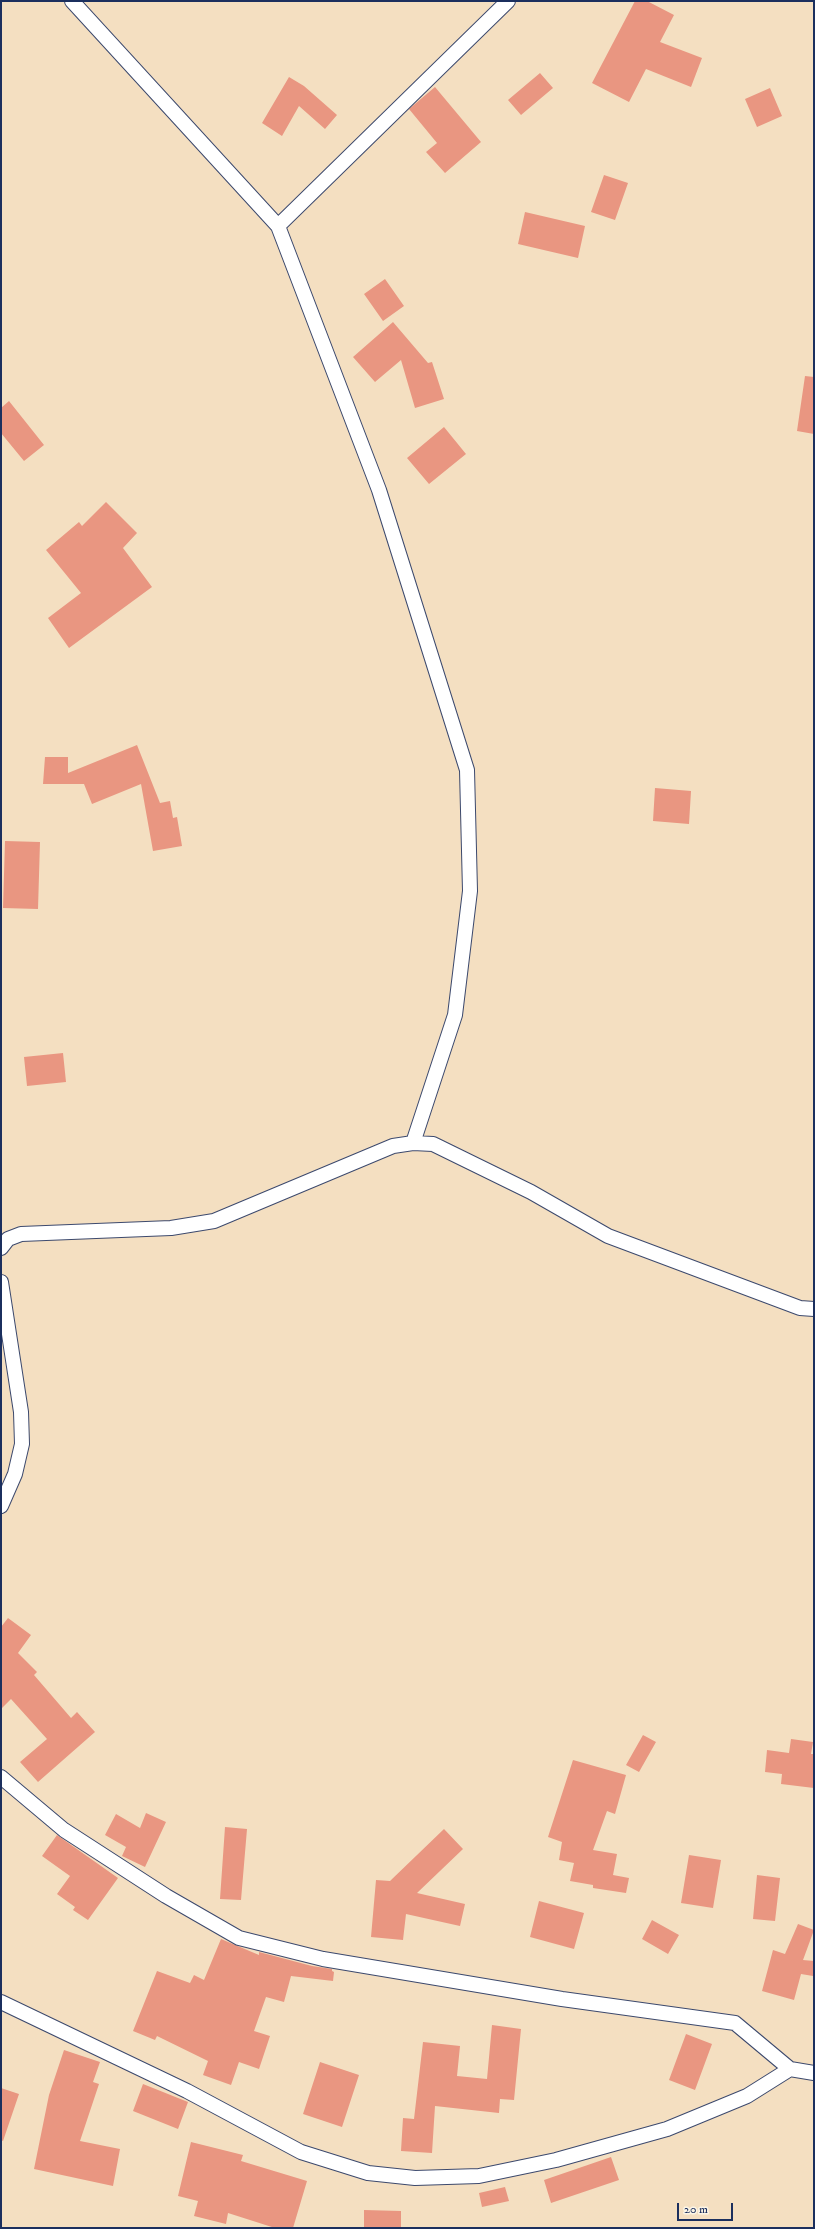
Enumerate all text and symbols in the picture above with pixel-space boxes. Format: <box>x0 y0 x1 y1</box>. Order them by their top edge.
scale bar <box>679 2195 735 2221</box>
text: 20 m <box>684 2202 708 2217</box>

